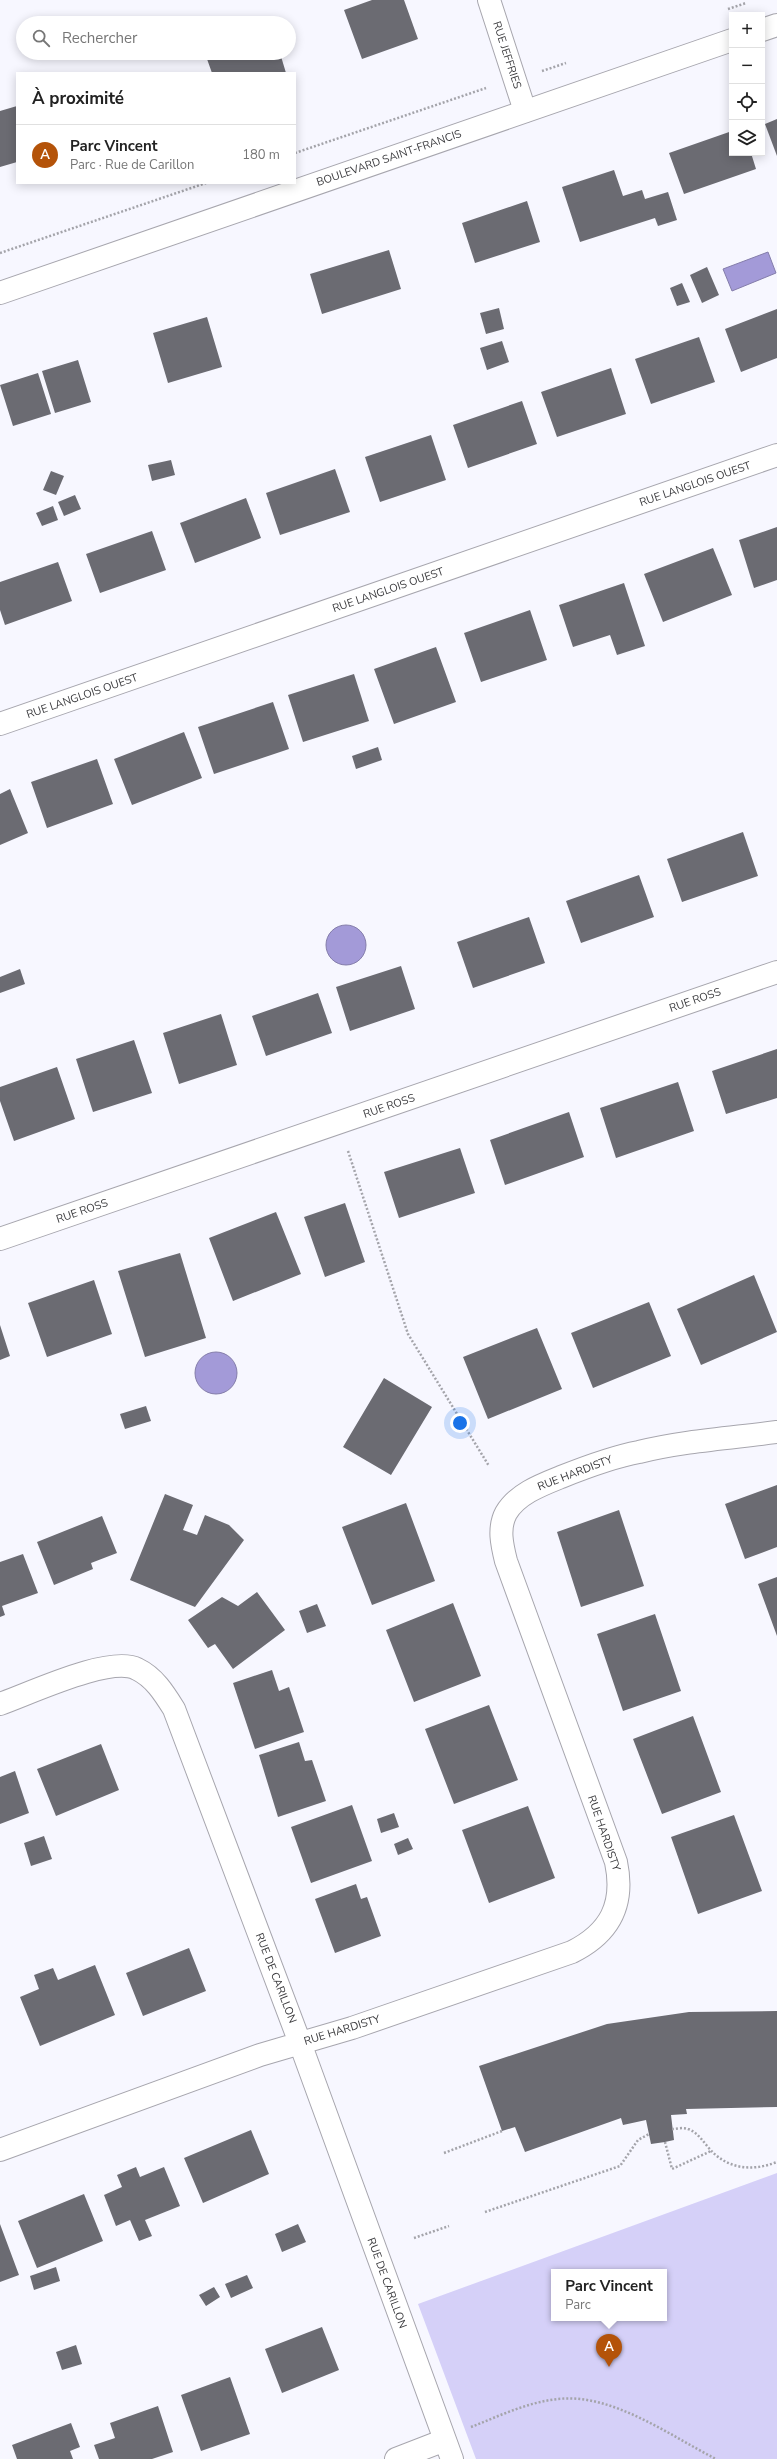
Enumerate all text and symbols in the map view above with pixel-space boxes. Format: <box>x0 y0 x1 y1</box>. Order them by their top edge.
map controls <box>729 12 765 156</box>
button: + <box>729 12 765 48</box>
search box <box>16 16 296 60</box>
street label: RUE JEFFRIES <box>489 19 525 91</box>
icon: search <box>30 27 52 49</box>
text: Rechercher <box>62 28 137 48</box>
button: − <box>729 48 765 84</box>
button: locate <box>729 84 765 120</box>
text: À proximité <box>32 87 124 110</box>
button: layers <box>729 120 765 156</box>
street label: BOULEVARD SAINT-FRANCIS <box>314 126 464 190</box>
text: Parc Vincent <box>70 136 157 156</box>
text: A <box>40 146 50 164</box>
text: 180 m <box>242 146 280 164</box>
text: Parc · Rue de Carillon <box>70 156 194 174</box>
street label: RUE LANGLOIS OUEST <box>637 458 753 510</box>
street label: RUE LANGLOIS OUEST <box>330 564 446 616</box>
street label: RUE LANGLOIS OUEST <box>24 670 140 722</box>
street label: RUE ROSS <box>667 984 723 1016</box>
street label: RUE ROSS <box>361 1090 417 1122</box>
street label: RUE ROSS <box>54 1195 110 1227</box>
your location <box>450 1413 470 1433</box>
street label: RUE HARDISTY <box>535 1452 615 1494</box>
street label: RUE HARDISTY <box>584 1793 624 1873</box>
street label: RUE DE CARILLON <box>252 1931 300 2025</box>
street label: RUE HARDISTY <box>302 2011 382 2049</box>
street label: RUE DE CARILLON <box>364 2236 410 2330</box>
popup <box>551 2269 667 2321</box>
text: Parc Vincent <box>565 2276 653 2296</box>
text: Parc <box>565 2296 591 2314</box>
pin: A <box>596 2334 622 2367</box>

